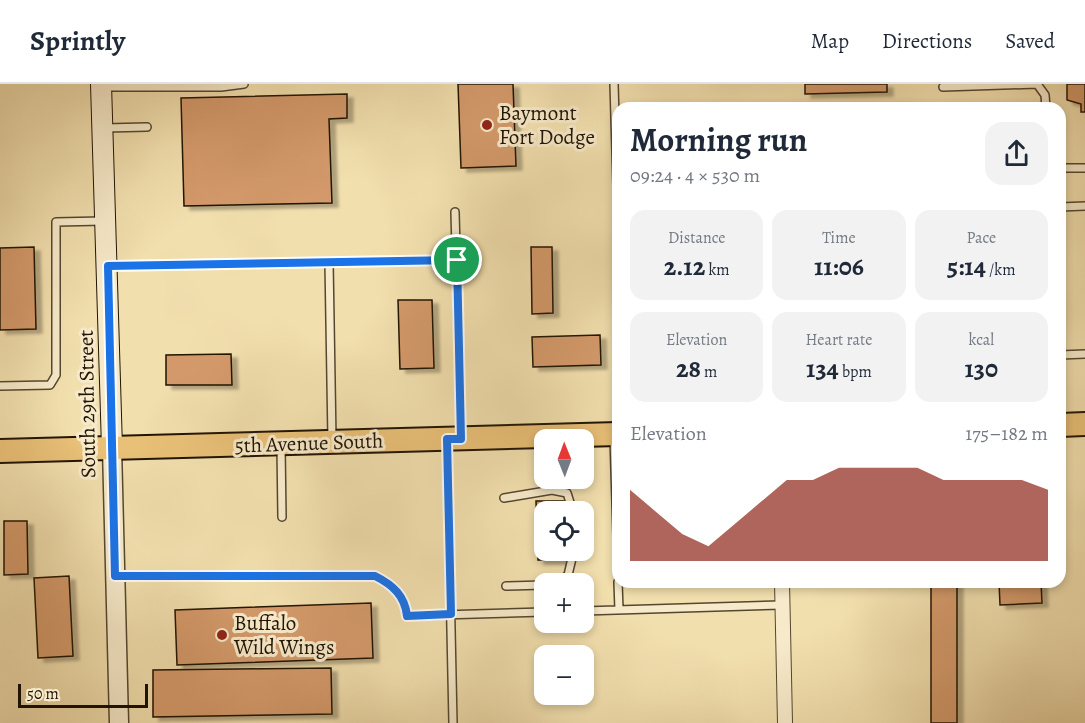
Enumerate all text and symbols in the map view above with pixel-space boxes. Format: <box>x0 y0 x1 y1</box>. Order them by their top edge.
text: Sprintly <box>30 22 125 60</box>
text: Map <box>811 27 849 55</box>
text: Directions <box>882 27 972 55</box>
text: Saved <box>1005 27 1055 55</box>
place label: Baymont Fort Dodge <box>499 99 595 151</box>
text: Morning run <box>630 117 807 162</box>
marker: Baymont Fort Dodge <box>480 118 494 132</box>
button: share <box>985 122 1048 185</box>
text: 09:24 · 4 × 530 m <box>630 162 760 189</box>
text: Distance <box>668 227 725 249</box>
text: Time <box>822 227 856 249</box>
text: Pace <box>966 227 996 249</box>
pin <box>431 234 482 285</box>
icon: arrive <box>440 243 473 276</box>
text: 2.12 <box>664 249 705 284</box>
text: 11:06 <box>814 249 864 284</box>
text: 5:14 <box>947 249 986 284</box>
text: km <box>705 259 730 281</box>
text: /km <box>986 259 1016 281</box>
text: Elevation <box>666 329 727 351</box>
text: Heart rate <box>806 329 872 351</box>
text: kcal <box>969 329 994 351</box>
street label: South 29th Street <box>72 330 102 478</box>
text: 28 <box>676 351 701 386</box>
text: 134 <box>806 351 839 386</box>
text: 130 <box>965 351 998 386</box>
text: m <box>701 361 717 383</box>
text: bpm <box>839 361 872 383</box>
text: Elevation <box>630 420 707 447</box>
text: 175–182 m <box>965 420 1048 447</box>
street label: 5th Avenue South <box>234 426 384 460</box>
north arrow <box>534 429 594 489</box>
map controls <box>534 429 594 705</box>
button: locate <box>534 501 594 561</box>
button: + <box>534 573 594 633</box>
place label: Buffalo Wild Wings <box>233 609 334 661</box>
marker: Buffalo Wild Wings <box>215 628 229 642</box>
button: − <box>534 645 594 705</box>
scale bar <box>18 681 148 708</box>
text: 50 m <box>27 683 59 705</box>

